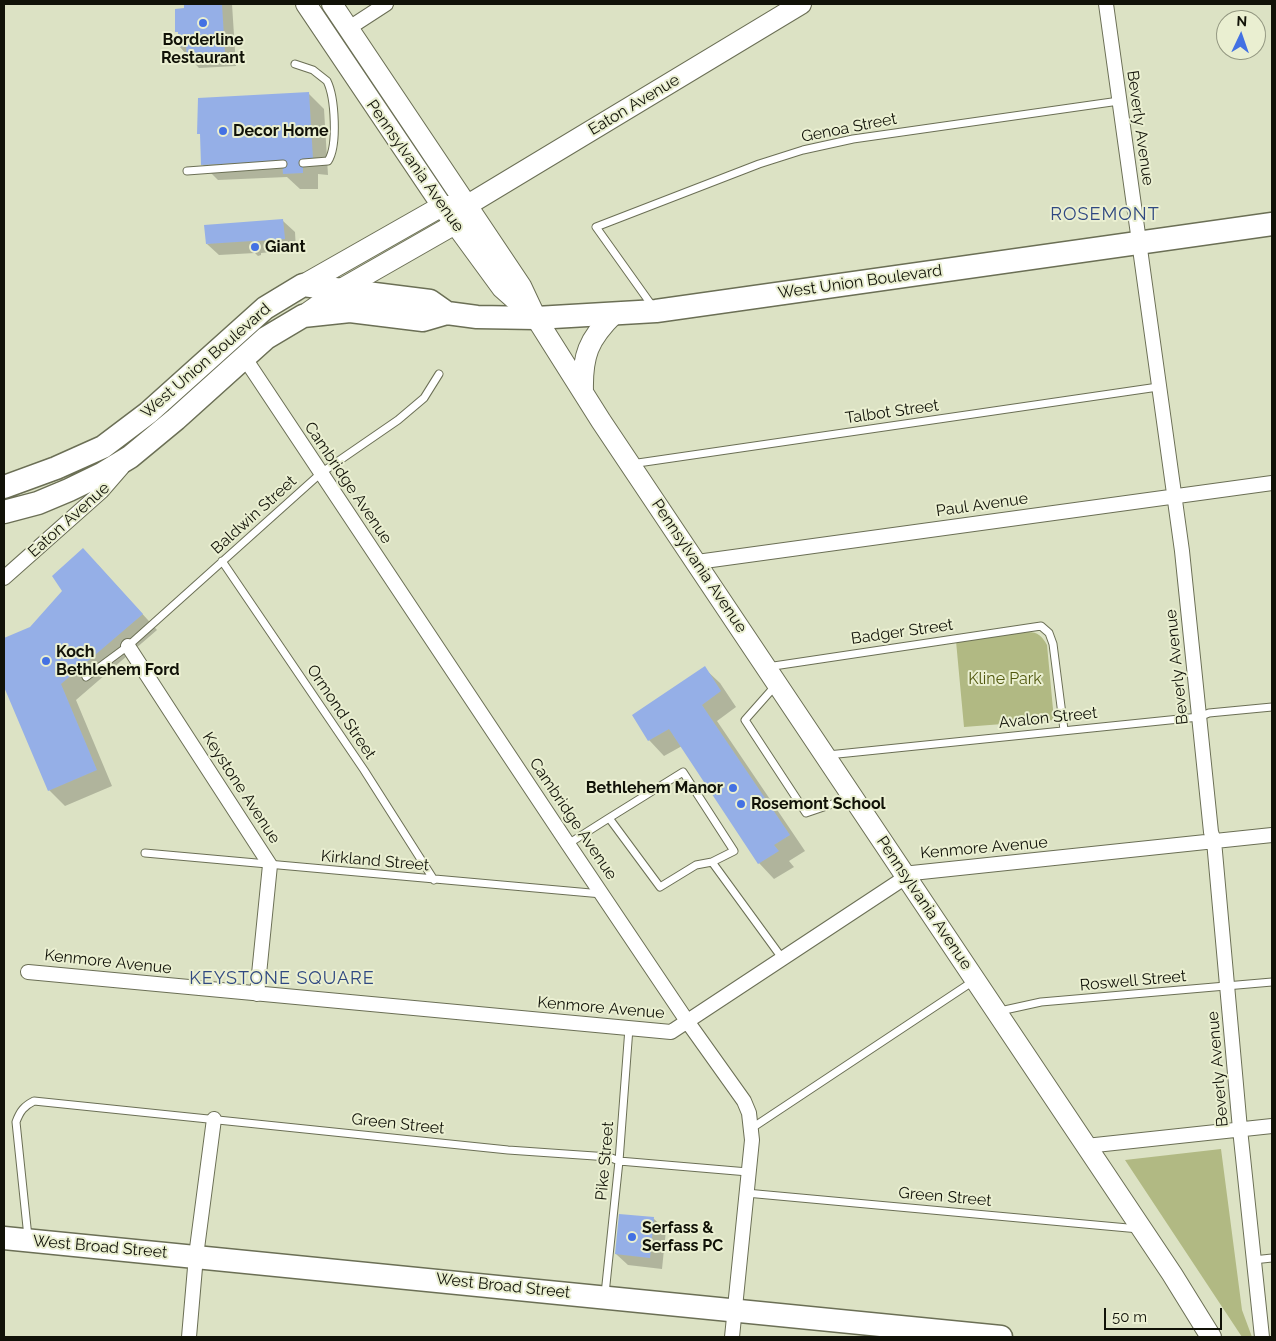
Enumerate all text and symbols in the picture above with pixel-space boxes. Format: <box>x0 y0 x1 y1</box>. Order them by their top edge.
north arrow <box>1216 10 1266 60</box>
text: N <box>1236 13 1247 29</box>
marker: Borderline Restaurant <box>197 17 209 29</box>
place label: Borderline Restaurant <box>161 30 245 68</box>
street label: Beverly Avenue <box>1122 69 1158 187</box>
street label: Eaton Avenue <box>585 70 683 140</box>
street label: Pennsylvania Avenue <box>362 96 468 236</box>
street label: Genoa Street <box>800 109 898 147</box>
place label: Decor Home <box>233 121 329 141</box>
marker: Decor Home <box>217 125 229 137</box>
district label: ROSEMONT <box>1049 204 1161 226</box>
place label: Giant <box>265 237 306 257</box>
marker: Giant <box>249 241 261 253</box>
street label: West Union Boulevard <box>777 261 943 303</box>
street label: West Union Boulevard <box>137 299 275 423</box>
street label: Talbot Street <box>844 396 940 428</box>
street label: Cambridge Avenue <box>300 418 396 548</box>
street label: Baldwin Street <box>207 472 301 558</box>
street label: Eaton Avenue <box>24 479 114 561</box>
street label: Paul Avenue <box>935 489 1029 521</box>
street label: Pennsylvania Avenue <box>647 496 751 636</box>
street label: Beverly Avenue <box>1161 608 1193 726</box>
street label: Badger Street <box>850 615 954 649</box>
place label: Koch Bethlehem Ford <box>56 642 180 680</box>
marker: Koch Bethlehem Ford <box>40 655 52 667</box>
street label: Ormond Street <box>302 661 380 763</box>
park label: Kline Park <box>968 669 1042 689</box>
street label: Avalon Street <box>998 703 1098 733</box>
street label: Keystone Avenue <box>198 729 284 847</box>
street label: Cambridge Avenue <box>525 754 621 884</box>
place label: Bethlehem Manor <box>586 778 723 798</box>
marker: Bethlehem Manor <box>727 782 739 794</box>
place label: Rosemont School <box>751 794 886 814</box>
marker: Rosemont School <box>735 798 747 810</box>
street label: Pennsylvania Avenue <box>872 833 976 973</box>
street label: Kenmore Avenue <box>920 833 1048 863</box>
street label: Kirkland Street <box>320 847 430 875</box>
street label: Kenmore Avenue <box>43 946 173 978</box>
street label: Roswell Street <box>1079 967 1187 995</box>
district label: KEYSTONE SQUARE <box>187 968 377 990</box>
street label: Kenmore Avenue <box>537 993 665 1023</box>
street label: Beverly Avenue <box>1203 1010 1233 1128</box>
street label: Green Street <box>351 1110 445 1138</box>
street label: Pike Street <box>592 1121 618 1201</box>
street label: Green Street <box>898 1183 992 1211</box>
place label: Serfass & Serfass PC <box>642 1218 723 1256</box>
marker: Serfass & Serfass PC <box>626 1231 638 1243</box>
street label: West Broad Street <box>32 1232 168 1262</box>
street label: West Broad Street <box>435 1269 571 1303</box>
scale bar <box>1106 1298 1224 1330</box>
text: 50 m <box>1112 1308 1147 1326</box>

